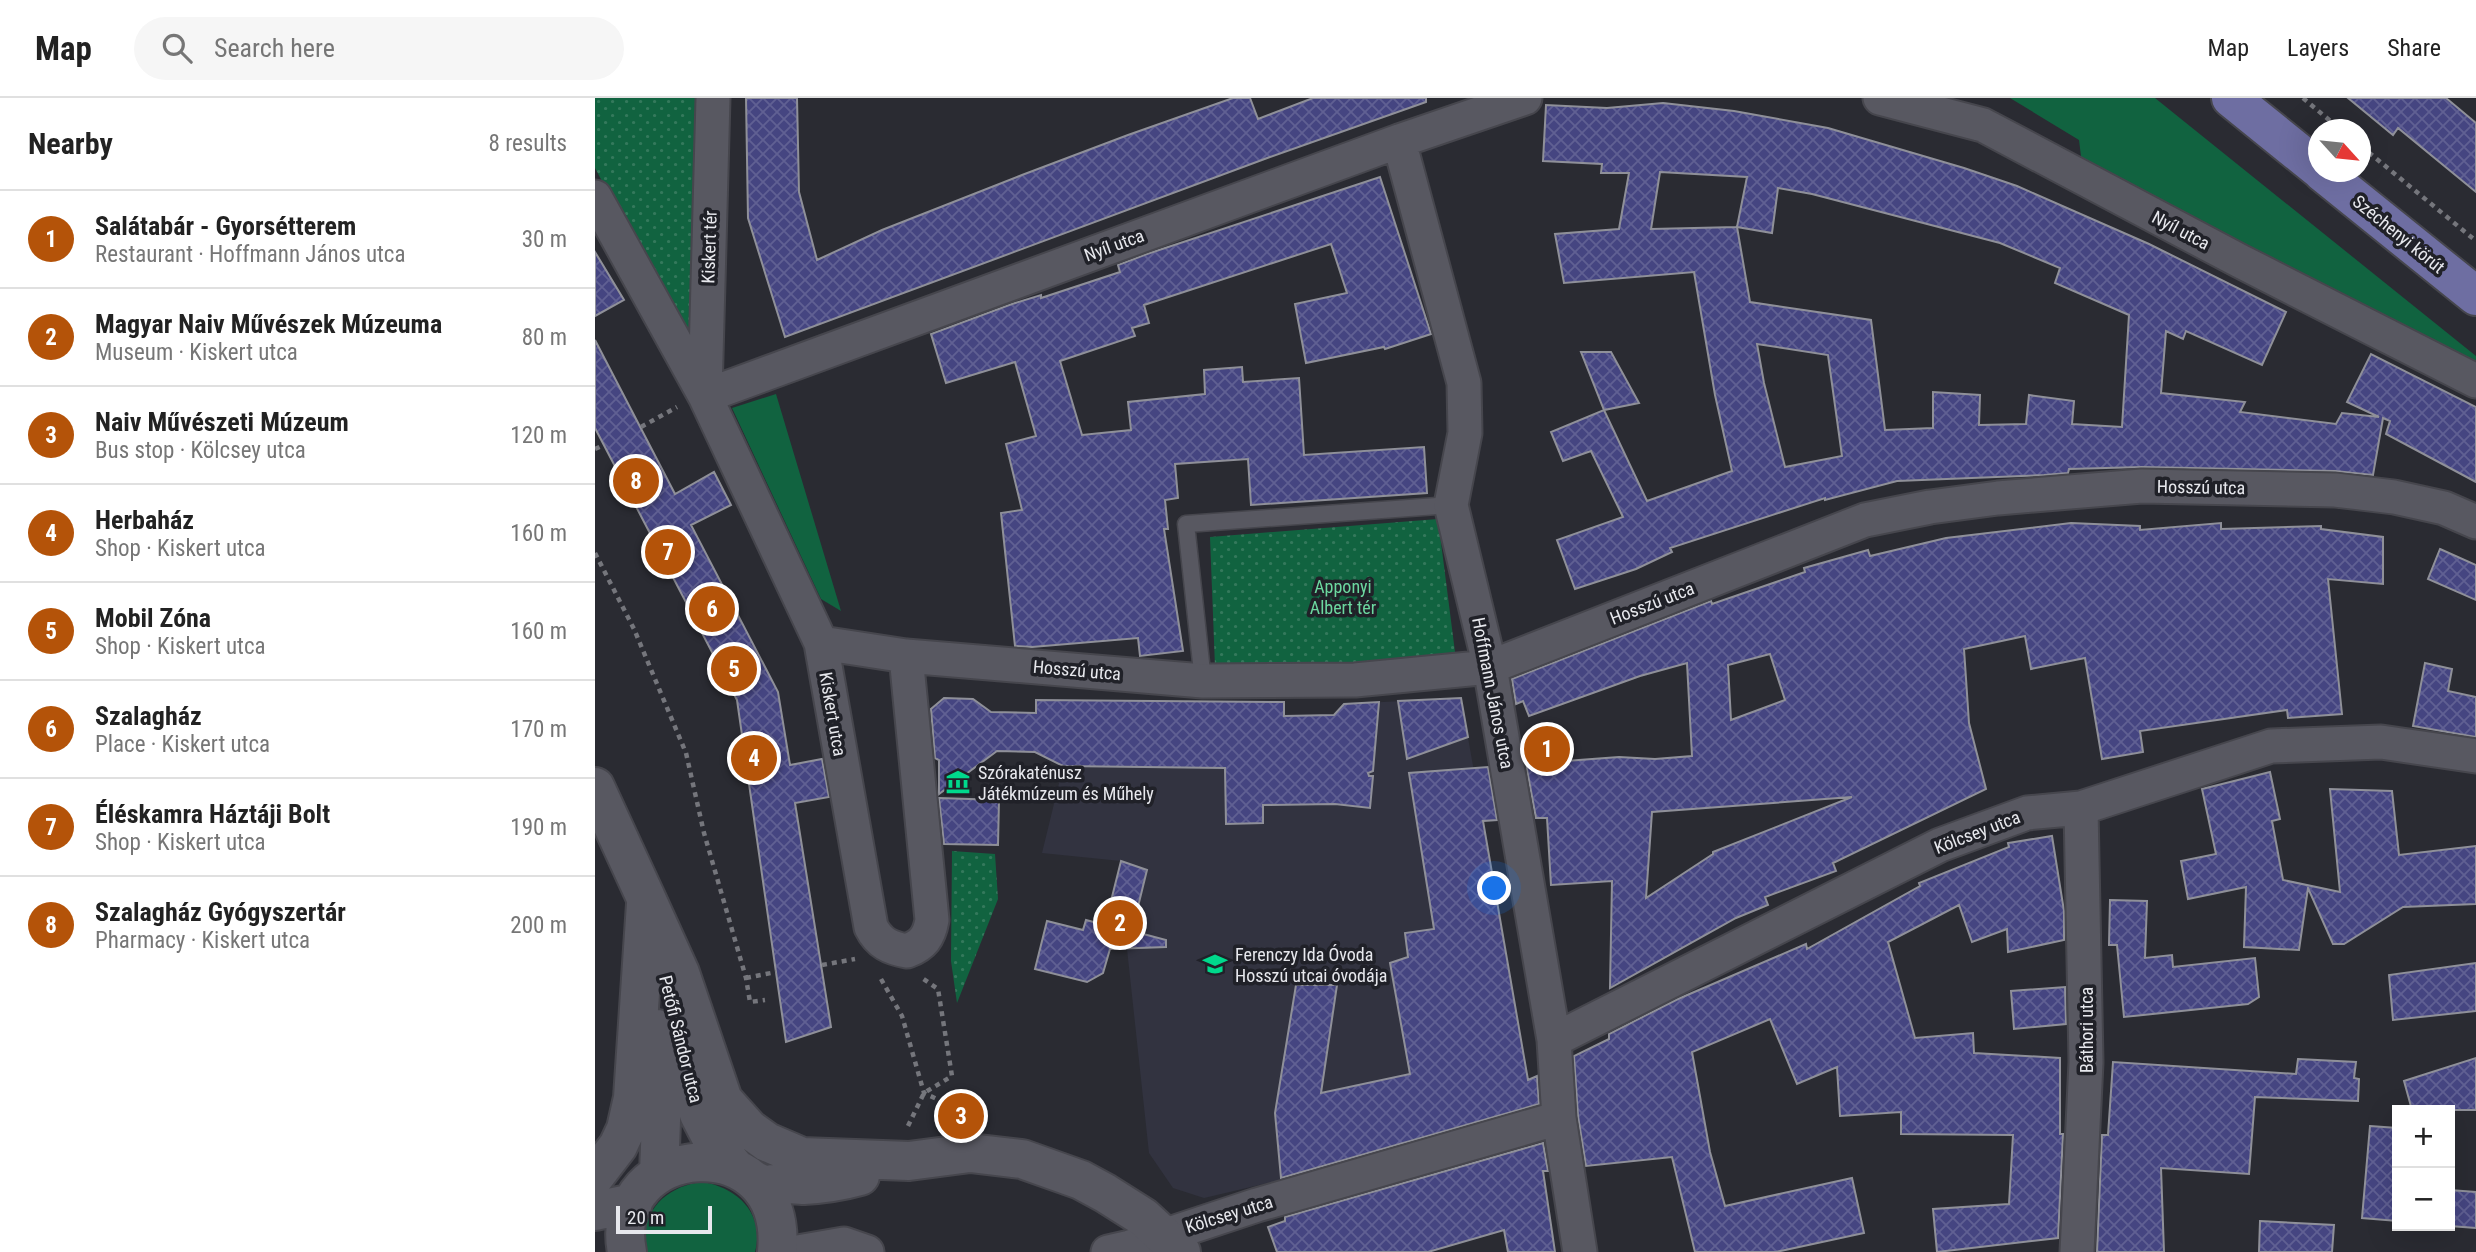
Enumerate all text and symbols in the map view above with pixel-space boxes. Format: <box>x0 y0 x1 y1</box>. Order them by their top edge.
search box <box>134 17 624 80</box>
text: Map <box>35 29 92 68</box>
icon: search <box>158 29 196 67</box>
text: Search here <box>214 33 335 63</box>
text: Map <box>2208 34 2249 62</box>
text: Layers <box>2287 34 2349 62</box>
text: Share <box>2387 34 2441 62</box>
north arrow <box>2308 119 2371 182</box>
text: Nearby <box>28 126 113 161</box>
text: 8 results <box>489 130 567 157</box>
street label: Széchenyi körút <box>2349 191 2449 277</box>
street label: Nyíl utca <box>2149 206 2213 254</box>
street label: Kiskert tér <box>697 210 721 284</box>
text: Salátabár - Gyorsétterem <box>95 211 356 241</box>
street label: Nyíl utca <box>1081 225 1147 265</box>
text: 1 <box>45 226 57 253</box>
text: 30 m <box>522 226 567 253</box>
text: Restaurant · Hoffmann János utca <box>95 241 406 268</box>
text: Magyar Naiv Művészek Múzeuma <box>95 309 442 339</box>
text: 2 <box>45 324 57 351</box>
text: 80 m <box>522 324 567 351</box>
text: Museum · Kiskert utca <box>95 339 298 366</box>
text: Naiv Művészeti Múzeum <box>95 407 349 437</box>
text: 3 <box>45 422 57 449</box>
text: 120 m <box>510 422 567 449</box>
text: Bus stop · Kölcsey utca <box>95 437 306 464</box>
pin: 8 <box>613 455 659 507</box>
street label: Hosszú utca <box>2157 476 2245 498</box>
text: Herbaház <box>95 505 194 535</box>
text: 4 <box>45 520 57 547</box>
text: 160 m <box>510 520 567 547</box>
pin: 7 <box>645 526 691 578</box>
text: Shop · Kiskert utca <box>95 535 266 562</box>
park label: Apponyi Albert tér <box>1310 576 1377 618</box>
street label: Hosszú utca <box>1607 577 1697 629</box>
pin: 6 <box>689 583 735 635</box>
text: Mobil Zóna <box>95 603 211 633</box>
street label: Hoffmann János utca <box>1468 616 1518 770</box>
text: 5 <box>45 618 57 645</box>
text: 160 m <box>510 618 567 645</box>
text: Shop · Kiskert utca <box>95 633 266 660</box>
pin: 5 <box>711 643 757 695</box>
street label: Hosszú utca <box>1032 656 1122 684</box>
street label: Kiskert utca <box>815 670 851 758</box>
text: Szalagház <box>95 701 202 731</box>
text: 6 <box>45 716 57 743</box>
text: 170 m <box>510 716 567 743</box>
pin: 1 <box>1524 723 1570 775</box>
text: Place · Kiskert utca <box>95 731 270 758</box>
pin: 4 <box>731 732 777 784</box>
place label: Szórakaténusz Játékmúzeum és Műhely <box>978 762 1154 804</box>
museum icon: Szórakaténusz Játékmúzeum és Műhely <box>944 768 972 796</box>
text: Éléskamra Háztáji Bolt <box>95 799 330 829</box>
street label: Kölcsey utca <box>1931 806 2023 858</box>
text: 7 <box>45 814 57 841</box>
text: 190 m <box>510 814 567 841</box>
text: Shop · Kiskert utca <box>95 829 266 856</box>
your location <box>1477 871 1511 905</box>
text: Szalagház Gyógyszertár <box>95 897 346 927</box>
pin: 2 <box>1097 897 1143 949</box>
text: 8 <box>45 912 57 939</box>
text: 200 m <box>510 912 567 939</box>
text: Pharmacy · Kiskert utca <box>95 927 310 954</box>
place label: Ferenczy Ida Óvoda Hosszú utcai óvodája <box>1235 944 1387 986</box>
school or university icon: Ferenczy Ida Óvoda Hosszú utcai óvodája <box>1201 950 1229 978</box>
street label: Petőfi Sándor utca <box>655 973 707 1105</box>
street label: Báthori utca <box>2076 987 2097 1073</box>
pin: 3 <box>938 1090 984 1142</box>
map controls <box>2392 1105 2455 1231</box>
button: + <box>2392 1105 2455 1168</box>
button: − <box>2392 1168 2455 1231</box>
street label: Kölcsey utca <box>1183 1191 1275 1237</box>
scale bar <box>616 1203 712 1235</box>
text: 20 m <box>627 1206 664 1229</box>

